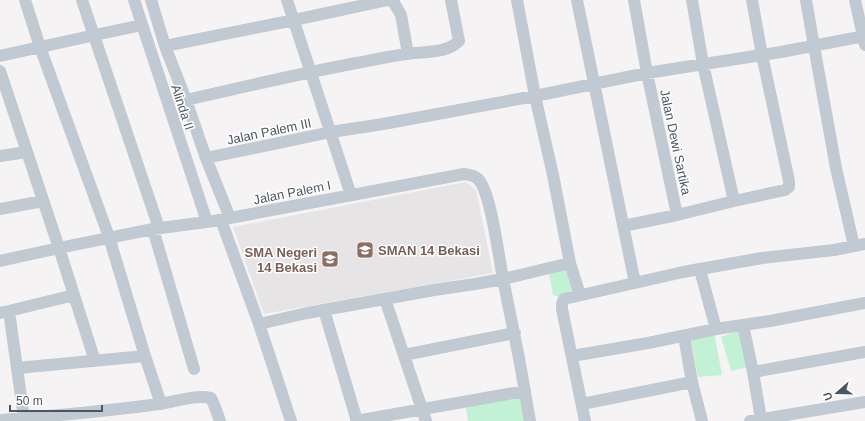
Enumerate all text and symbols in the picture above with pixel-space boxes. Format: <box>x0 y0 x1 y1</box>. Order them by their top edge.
street label: Alinda II <box>168 82 197 132</box>
street label: Jalan Dewi Sartika <box>657 88 694 197</box>
street label: Jalan Palem III <box>225 115 313 148</box>
street label: Jalan Palem I <box>252 178 332 207</box>
school or university icon: SMAN 14 Bekasi <box>355 240 375 260</box>
place label: SMAN 14 Bekasi <box>378 243 480 258</box>
place label: SMA Negeri 14 Bekasi <box>245 245 317 275</box>
school or university icon: SMA Negeri 14 Bekasi <box>320 249 340 269</box>
north arrow <box>817 373 857 413</box>
scale bar <box>10 387 102 413</box>
text: U <box>821 391 835 402</box>
text: 50 m <box>16 394 43 408</box>

